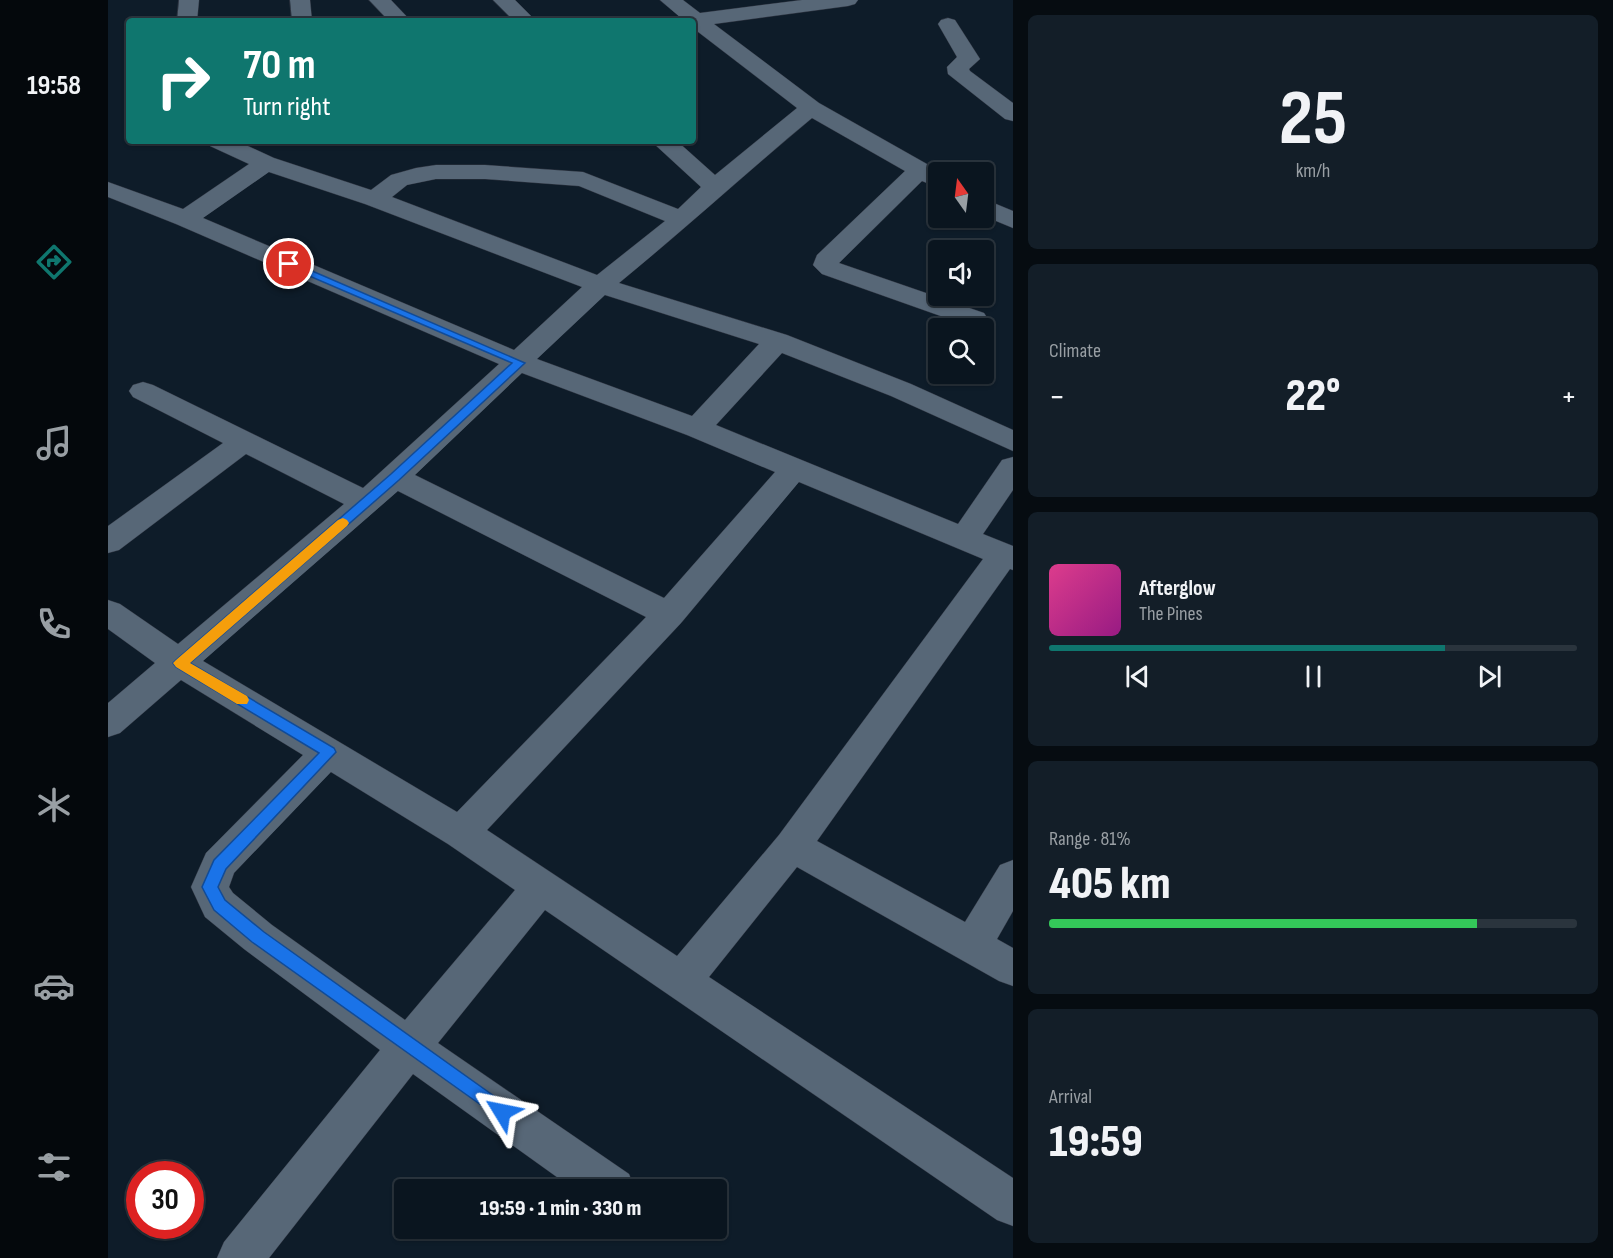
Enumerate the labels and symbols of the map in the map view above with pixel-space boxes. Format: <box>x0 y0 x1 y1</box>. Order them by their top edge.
north arrow <box>928 162 994 228</box>
pin <box>263 238 314 289</box>
position arrow <box>470 1080 534 1144</box>
speed limit sign: 30 <box>126 1161 204 1239</box>

